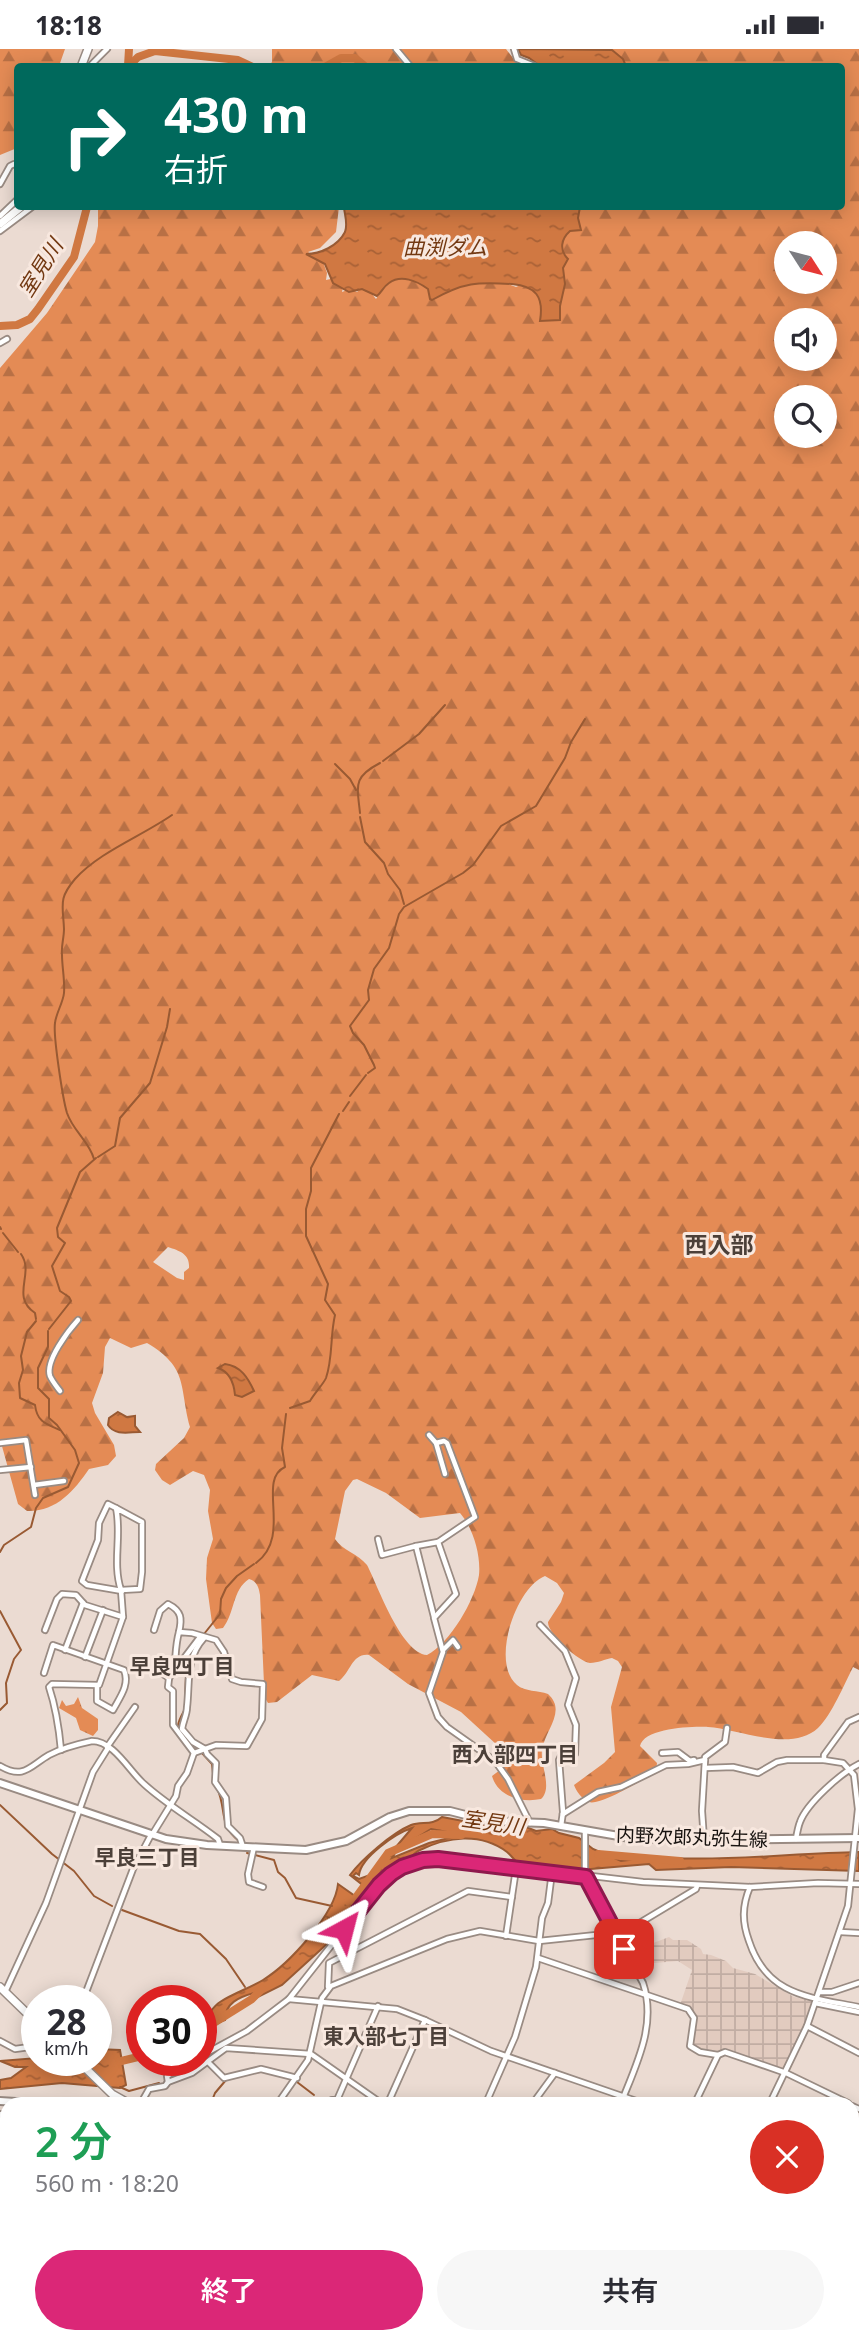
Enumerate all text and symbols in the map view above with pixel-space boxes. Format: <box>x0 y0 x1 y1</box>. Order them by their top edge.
text: 18:18 <box>35 7 102 43</box>
text: 430 m <box>164 81 309 147</box>
icon: right <box>49 91 140 182</box>
text: 右折 <box>164 147 228 190</box>
north arrow <box>774 231 836 294</box>
map controls <box>774 231 837 448</box>
water label: 室見川 <box>12 232 70 302</box>
water label: 曲渕ダム <box>403 233 487 261</box>
button: sound <box>774 308 837 371</box>
button: search <box>774 385 837 448</box>
district label: 西入部 <box>685 1228 754 1260</box>
district label: 早良四丁目 <box>130 1652 235 1680</box>
district label: 西入部四丁目 <box>452 1740 578 1768</box>
water label: 室見川 <box>460 1804 528 1841</box>
street label: 内野次郎丸弥生線 <box>616 1821 768 1853</box>
district label: 早良三丁目 <box>95 1843 200 1871</box>
position arrow <box>307 1892 381 1966</box>
pin <box>594 1919 654 1979</box>
icon: arrive <box>605 1930 643 1968</box>
speed limit sign: 30 <box>126 1985 217 2076</box>
text: 28 <box>46 1998 87 2045</box>
district label: 東入部七丁目 <box>323 2022 449 2050</box>
text: km/h <box>44 2036 89 2060</box>
text: 2 分 <box>35 2112 112 2169</box>
button: close <box>750 2120 824 2194</box>
text: 560 m · 18:20 <box>35 2167 179 2199</box>
button: 終了 <box>35 2250 423 2330</box>
button: 共有 <box>437 2250 824 2330</box>

